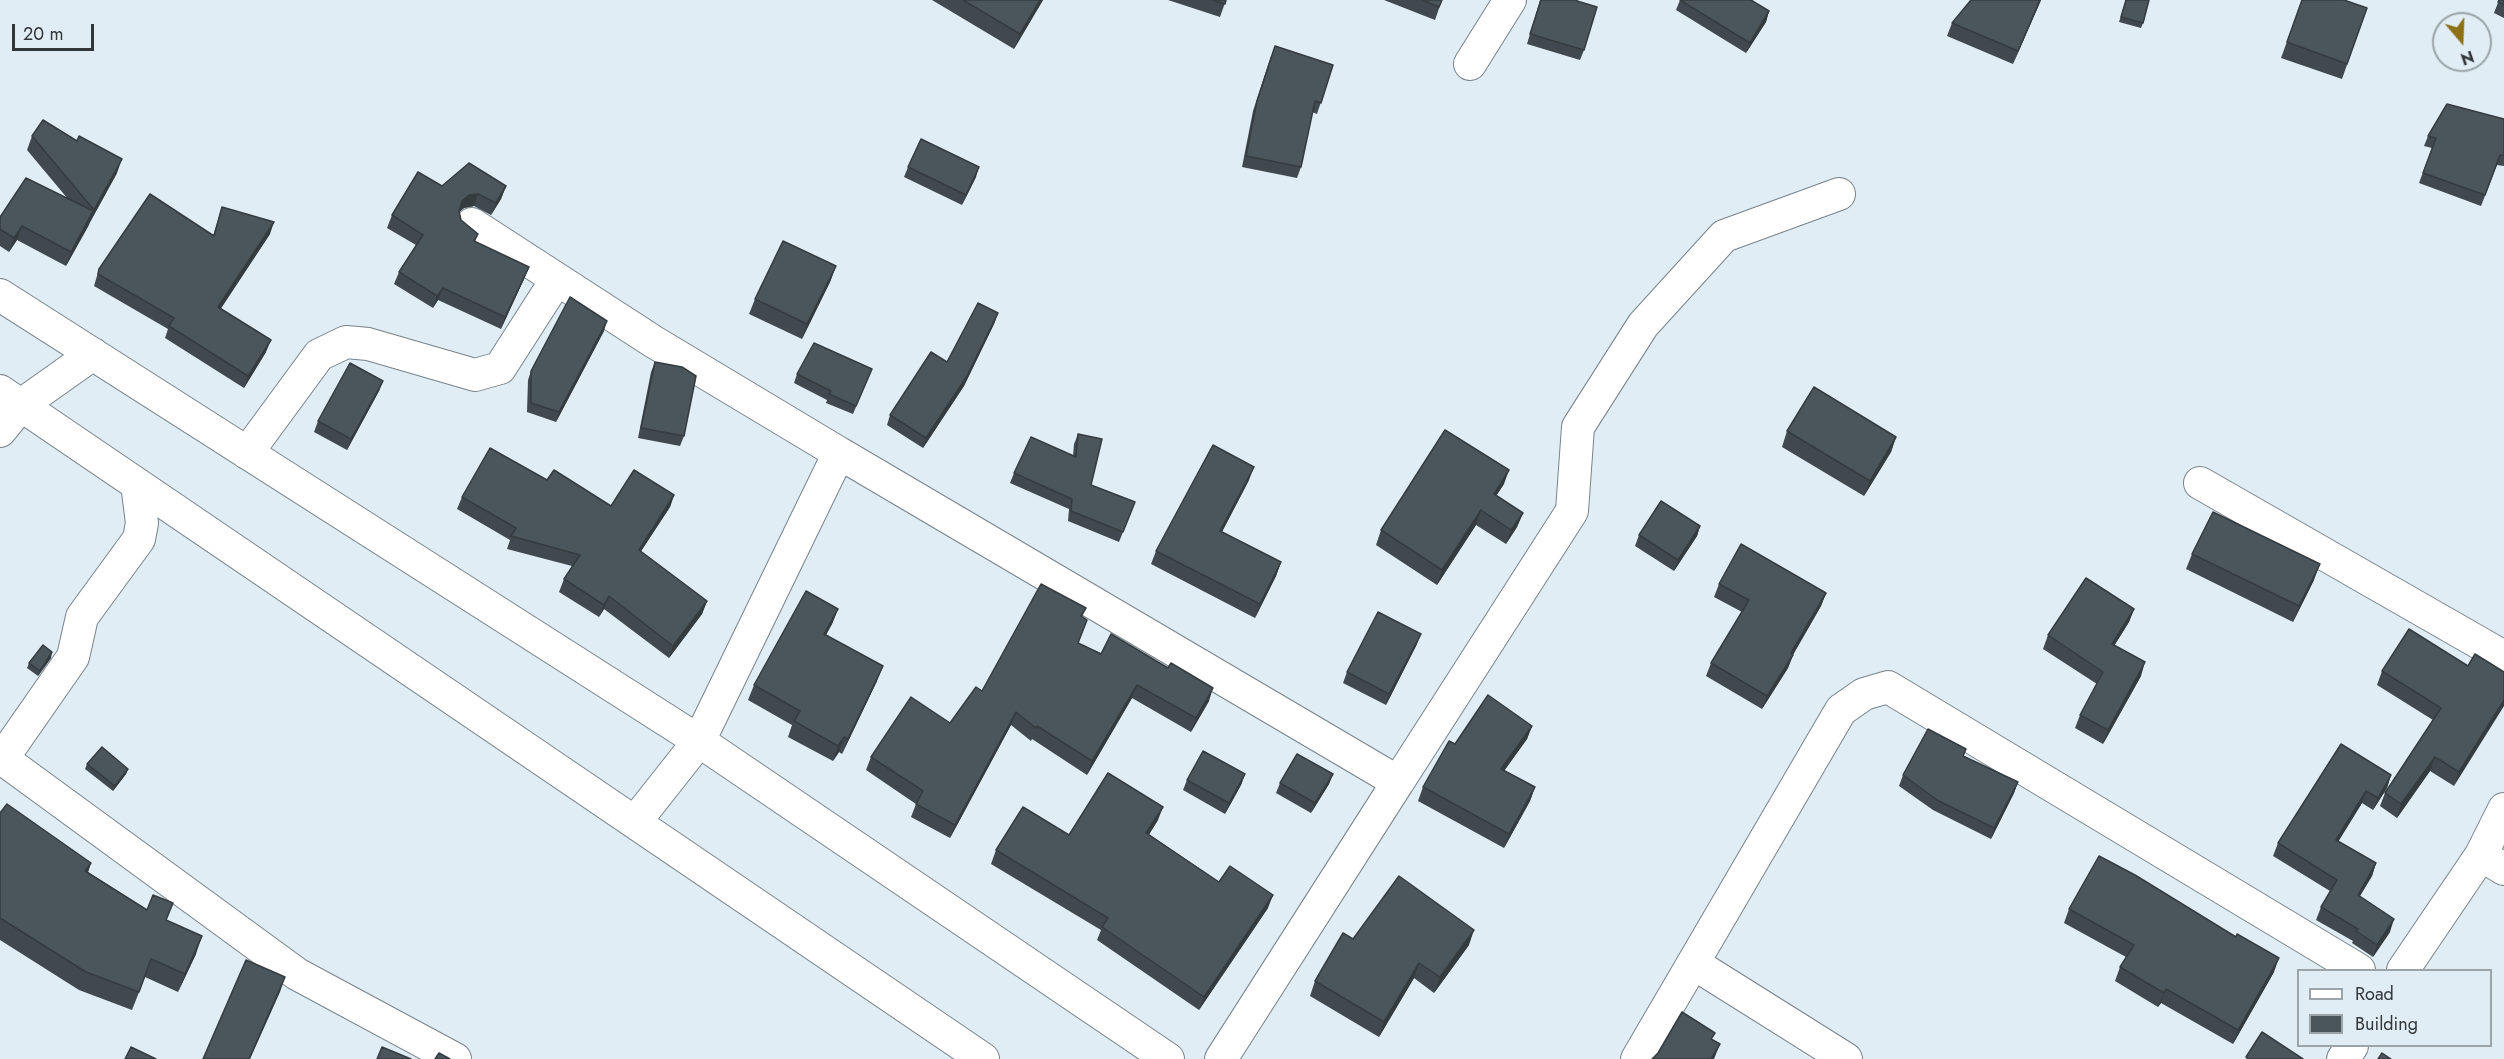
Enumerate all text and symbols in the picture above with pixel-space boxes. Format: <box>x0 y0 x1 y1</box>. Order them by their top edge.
scale bar <box>15 12 98 50</box>
north arrow <box>2432 12 2492 72</box>
text: 20 m <box>23 21 63 47</box>
text: N <box>2458 45 2477 71</box>
legend <box>2297 969 2492 1047</box>
text: Road <box>2355 981 2394 1007</box>
text: Building <box>2355 1011 2418 1037</box>

